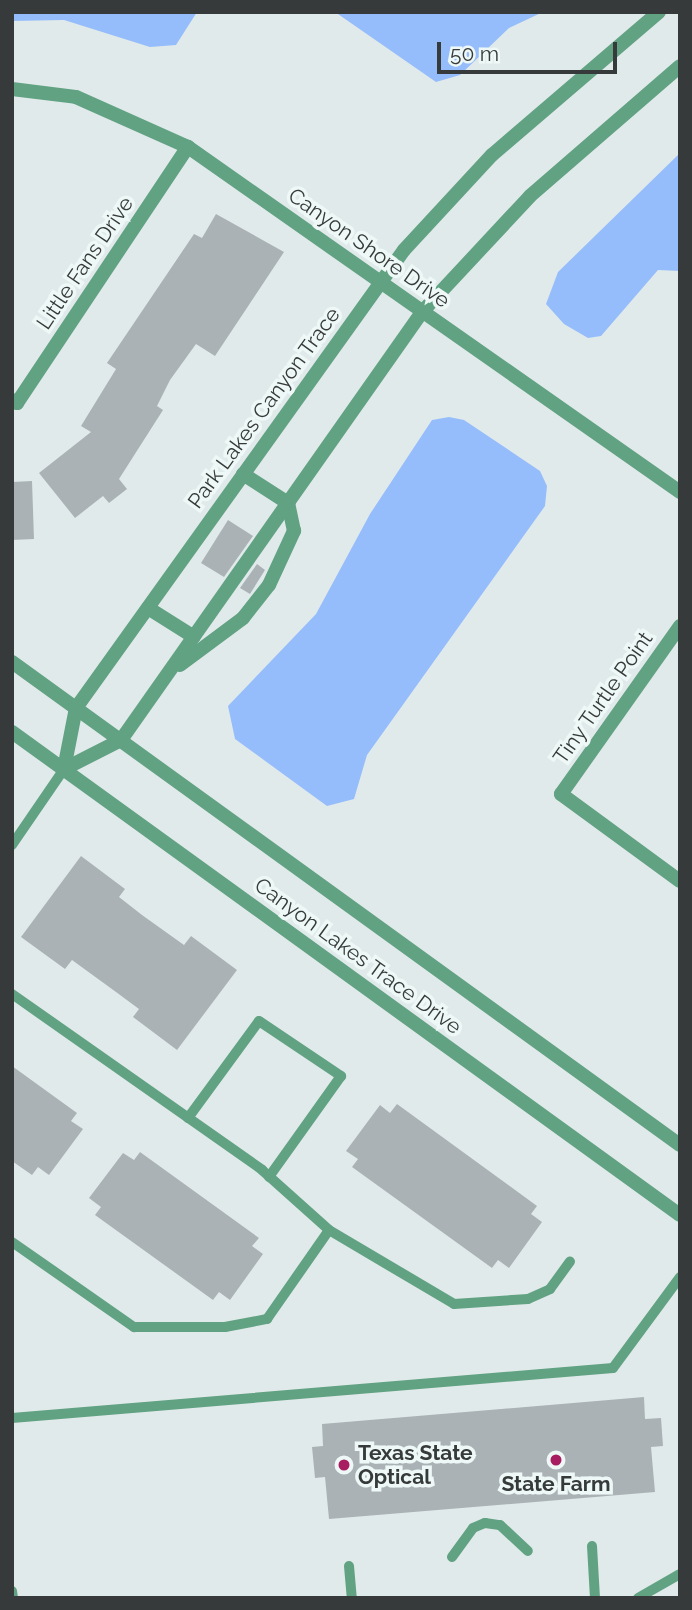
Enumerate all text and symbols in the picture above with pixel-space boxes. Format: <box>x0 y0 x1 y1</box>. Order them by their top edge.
scale bar <box>440 28 620 72</box>
text: 50 m <box>450 41 499 66</box>
street label: Canyon Shore Drive <box>283 183 455 313</box>
street label: Little Fans Drive <box>31 192 139 334</box>
street label: Park Lakes Canyon Trace <box>182 302 346 514</box>
street label: Tiny Turtle Point <box>548 627 658 769</box>
street label: Canyon Lakes Trace Drive <box>249 872 467 1040</box>
place label: Texas State Optical <box>358 1440 473 1490</box>
marker: State Farm <box>548 1452 564 1468</box>
marker: Texas State Optical <box>336 1457 352 1473</box>
place label: State Farm <box>501 1471 611 1497</box>

